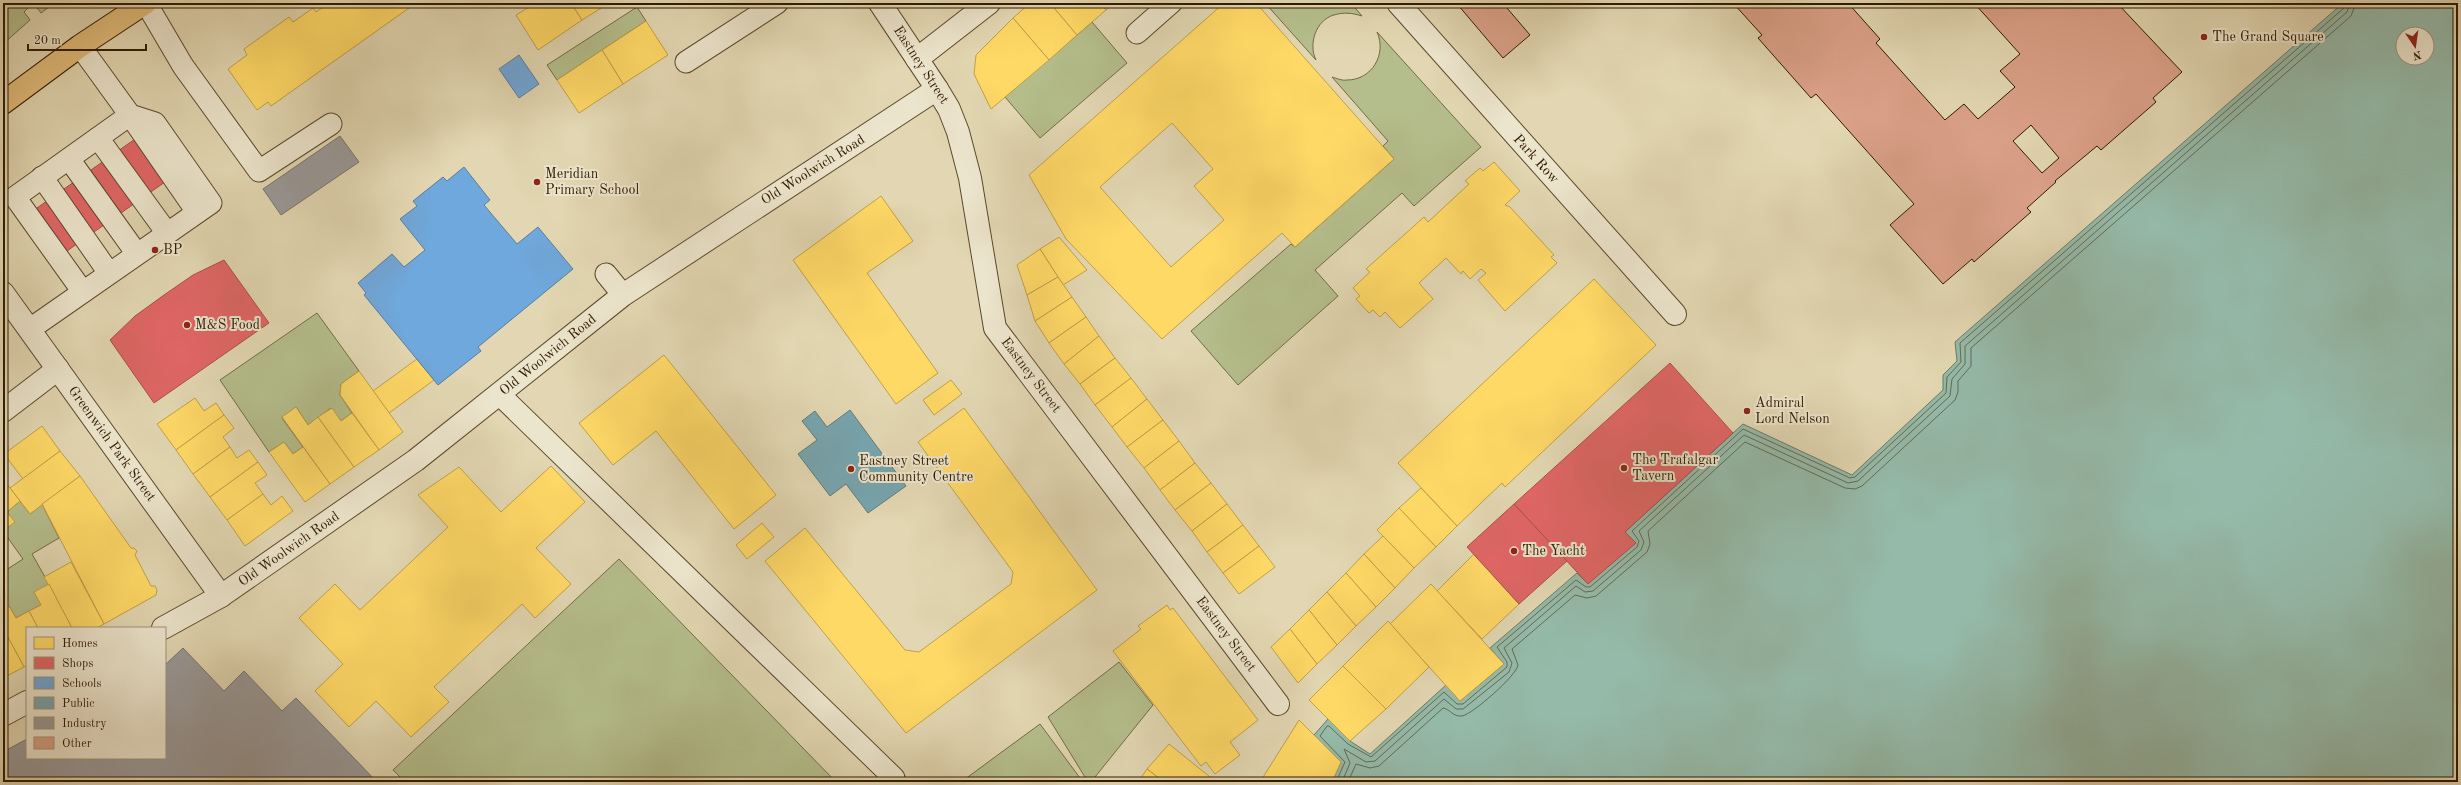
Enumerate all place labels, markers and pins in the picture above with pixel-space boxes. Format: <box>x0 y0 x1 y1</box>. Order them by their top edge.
place label: The Grand Square <box>2212 30 2324 44</box>
marker: The Grand Square <box>2199 32 2209 42</box>
place label: Meridian Primary School <box>545 167 639 197</box>
marker: Meridian Primary School <box>532 177 542 187</box>
place label: BP <box>163 243 182 257</box>
marker: BP <box>150 245 160 255</box>
place label: M&S Food <box>195 318 260 332</box>
marker: M&S Food <box>182 320 192 330</box>
place label: Admiral Lord Nelson <box>1755 396 1830 426</box>
marker: Admiral Lord Nelson <box>1742 406 1752 416</box>
place label: The Trafalgar Tavern <box>1632 453 1718 483</box>
place label: Eastney Street Community Centre <box>859 454 973 484</box>
marker: The Trafalgar Tavern <box>1619 463 1629 473</box>
marker: Eastney Street Community Centre <box>846 464 856 474</box>
place label: The Yacht <box>1522 544 1585 558</box>
marker: The Yacht <box>1509 546 1519 556</box>

